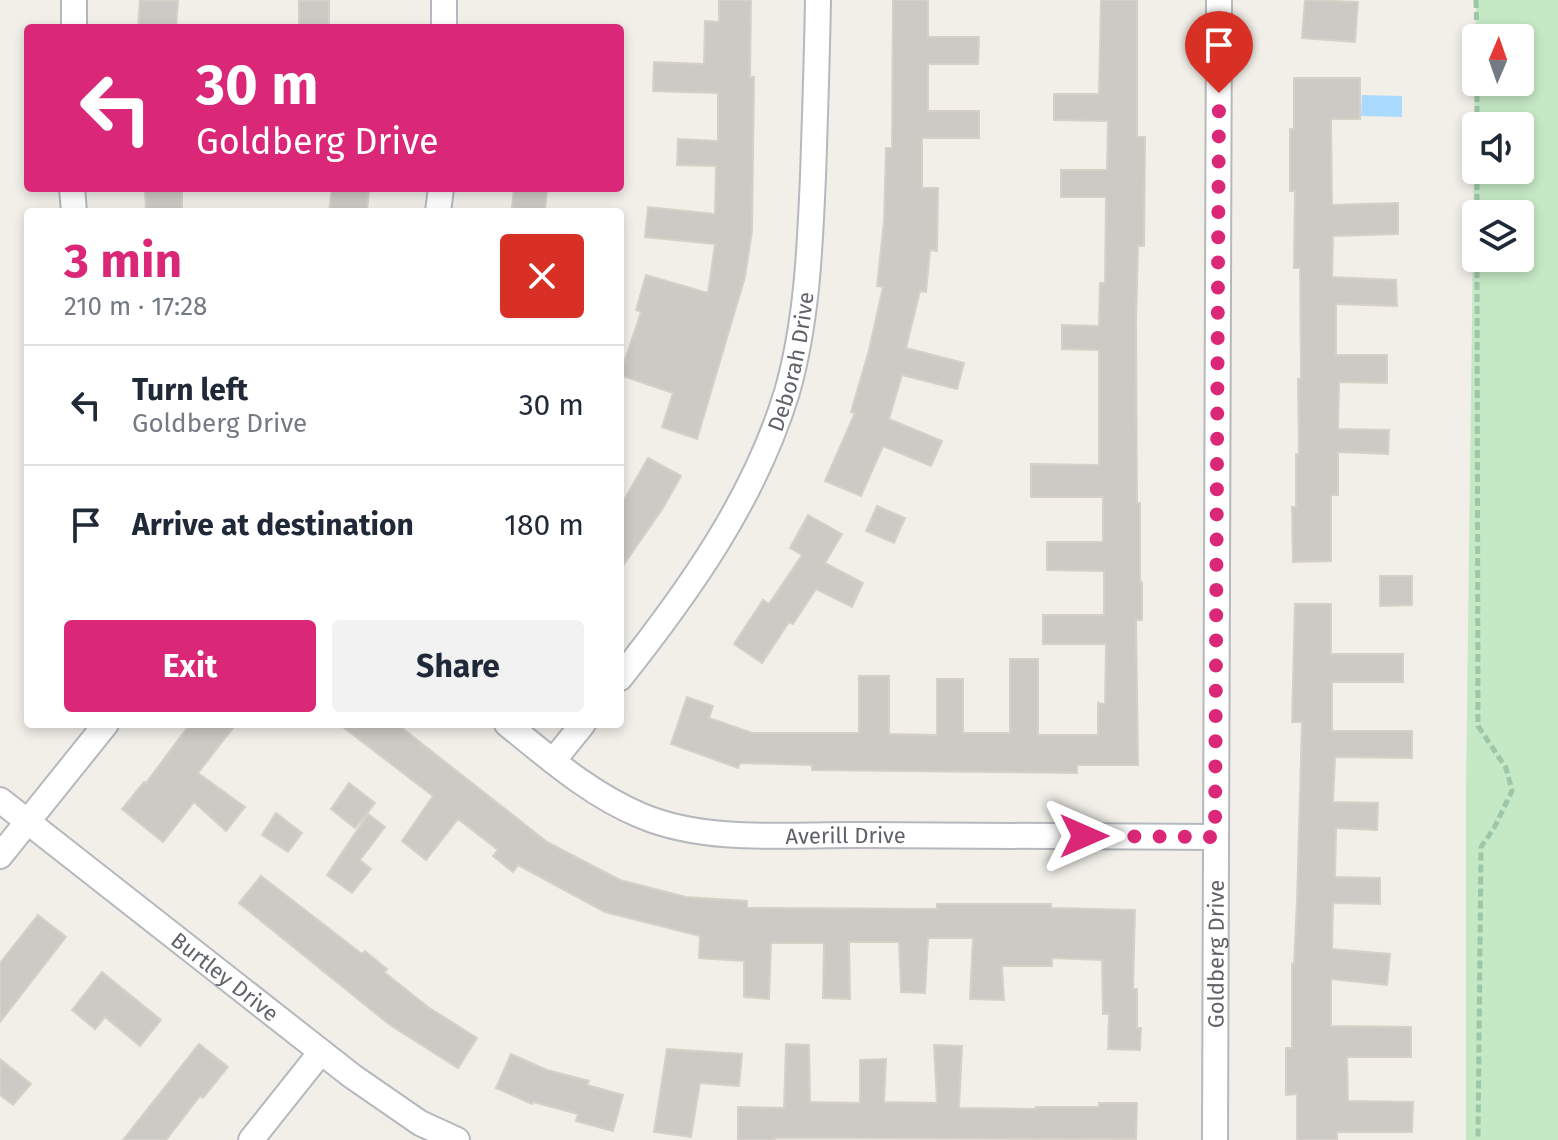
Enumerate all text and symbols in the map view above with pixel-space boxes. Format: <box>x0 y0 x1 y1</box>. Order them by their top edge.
pin <box>1185 11 1253 93</box>
icon: arrive <box>1197 23 1241 67</box>
north arrow <box>1462 24 1534 96</box>
map controls <box>1462 24 1534 272</box>
text: 30 m <box>196 52 318 119</box>
icon: left <box>64 56 168 160</box>
button: sound <box>1462 112 1534 184</box>
text: Goldberg Drive <box>196 120 439 164</box>
button: layers <box>1462 200 1534 272</box>
text: 3 min <box>64 232 182 290</box>
button: close <box>500 234 584 318</box>
street label: Deborah Drive <box>761 290 819 435</box>
text: 210 m · 17:28 <box>64 291 207 322</box>
text: Turn left <box>132 372 248 408</box>
icon: left <box>64 383 108 427</box>
text: 30 m <box>519 387 584 423</box>
text: Goldberg Drive <box>132 408 307 439</box>
icon: arrive <box>64 503 108 547</box>
text: Arrive at destination <box>132 507 414 543</box>
text: 180 m <box>504 507 584 543</box>
button: Exit <box>64 620 316 712</box>
button: Share <box>332 620 584 712</box>
position arrow <box>1042 794 1126 878</box>
street label: Averill Drive <box>785 821 906 849</box>
street label: Goldberg Drive <box>1202 880 1229 1028</box>
street label: Burtley Drive <box>166 926 284 1027</box>

